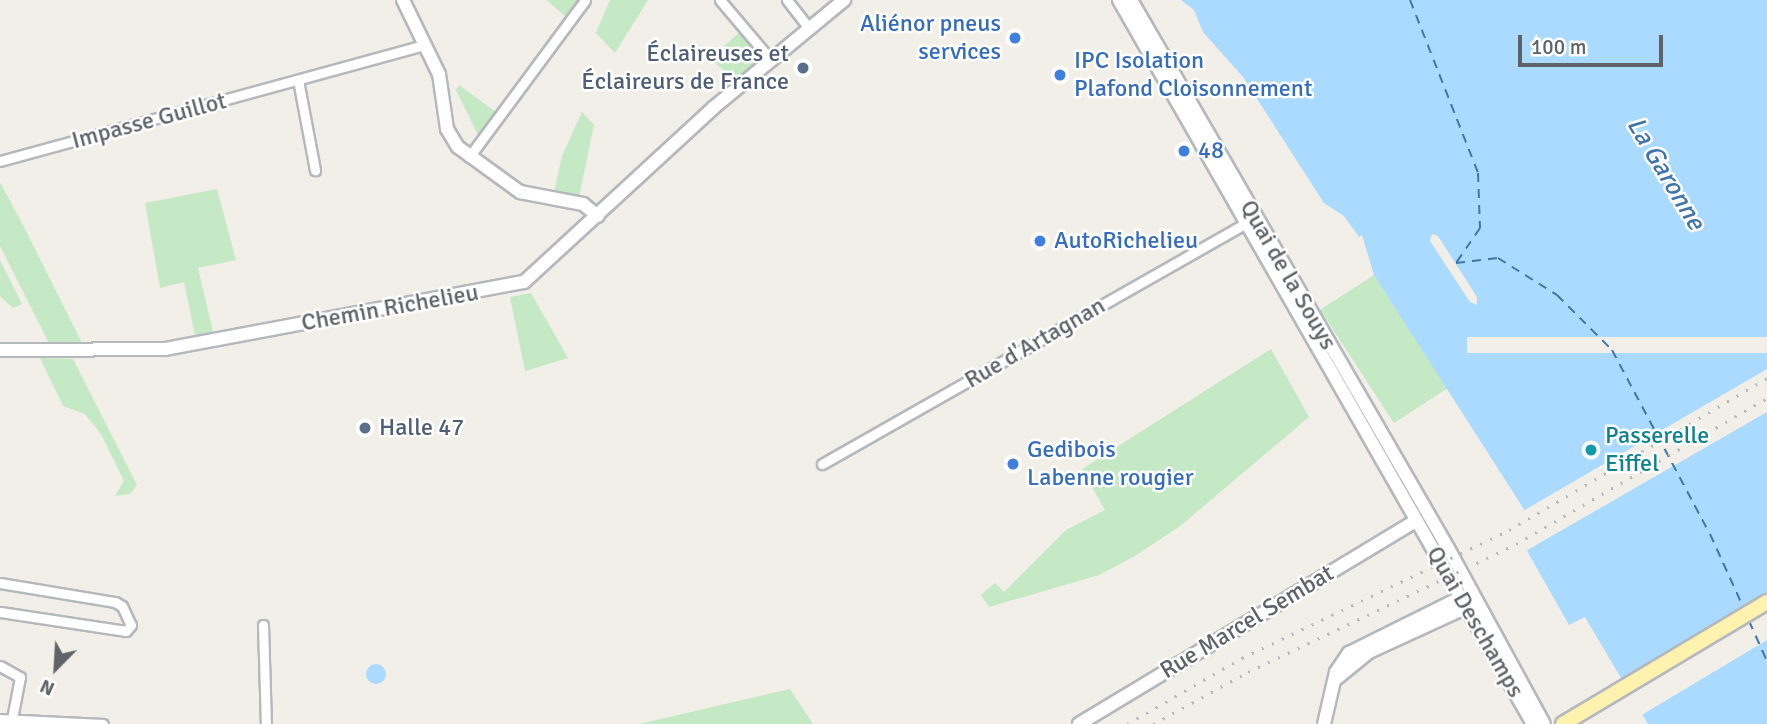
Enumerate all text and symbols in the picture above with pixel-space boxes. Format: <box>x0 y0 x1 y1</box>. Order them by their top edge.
place label: Aliénor pneus services <box>860 10 1001 66</box>
scale bar <box>1522 21 1667 65</box>
marker: Aliénor pneus services <box>1007 30 1023 46</box>
text: 100 m <box>1531 34 1586 60</box>
place label: Éclaireuses et Éclaireurs de France <box>581 40 789 96</box>
place label: IPC Isolation Plafond Cloisonnement <box>1074 47 1312 103</box>
marker: Éclaireuses et Éclaireurs de France <box>795 60 811 76</box>
marker: IPC Isolation Plafond Cloisonnement <box>1052 67 1068 83</box>
street label: Impasse Guillot <box>69 87 229 155</box>
water label: La Garonne <box>1619 112 1711 236</box>
place label: 48 <box>1198 137 1224 165</box>
marker: 48 <box>1176 143 1192 159</box>
street label: Quai de la Souys <box>1234 195 1342 355</box>
place label: AutoRichelieu <box>1054 227 1198 255</box>
marker: AutoRichelieu <box>1032 233 1048 249</box>
street label: Chemin Richelieu <box>299 278 481 338</box>
street label: Rue d'Artagnan <box>960 291 1110 395</box>
place label: Halle 47 <box>379 414 464 442</box>
marker: Halle 47 <box>357 420 373 436</box>
place label: Passerelle Eiffel <box>1605 422 1709 478</box>
place label: Gedibois Labenne rougier <box>1027 436 1194 492</box>
marker: Passerelle Eiffel <box>1583 442 1599 458</box>
marker: Gedibois Labenne rougier <box>1005 456 1021 472</box>
street label: Quai Deschamps <box>1420 541 1530 703</box>
street label: Rue Marcel Sembat <box>1155 559 1339 685</box>
north arrow <box>21 633 91 703</box>
text: N <box>37 674 58 701</box>

